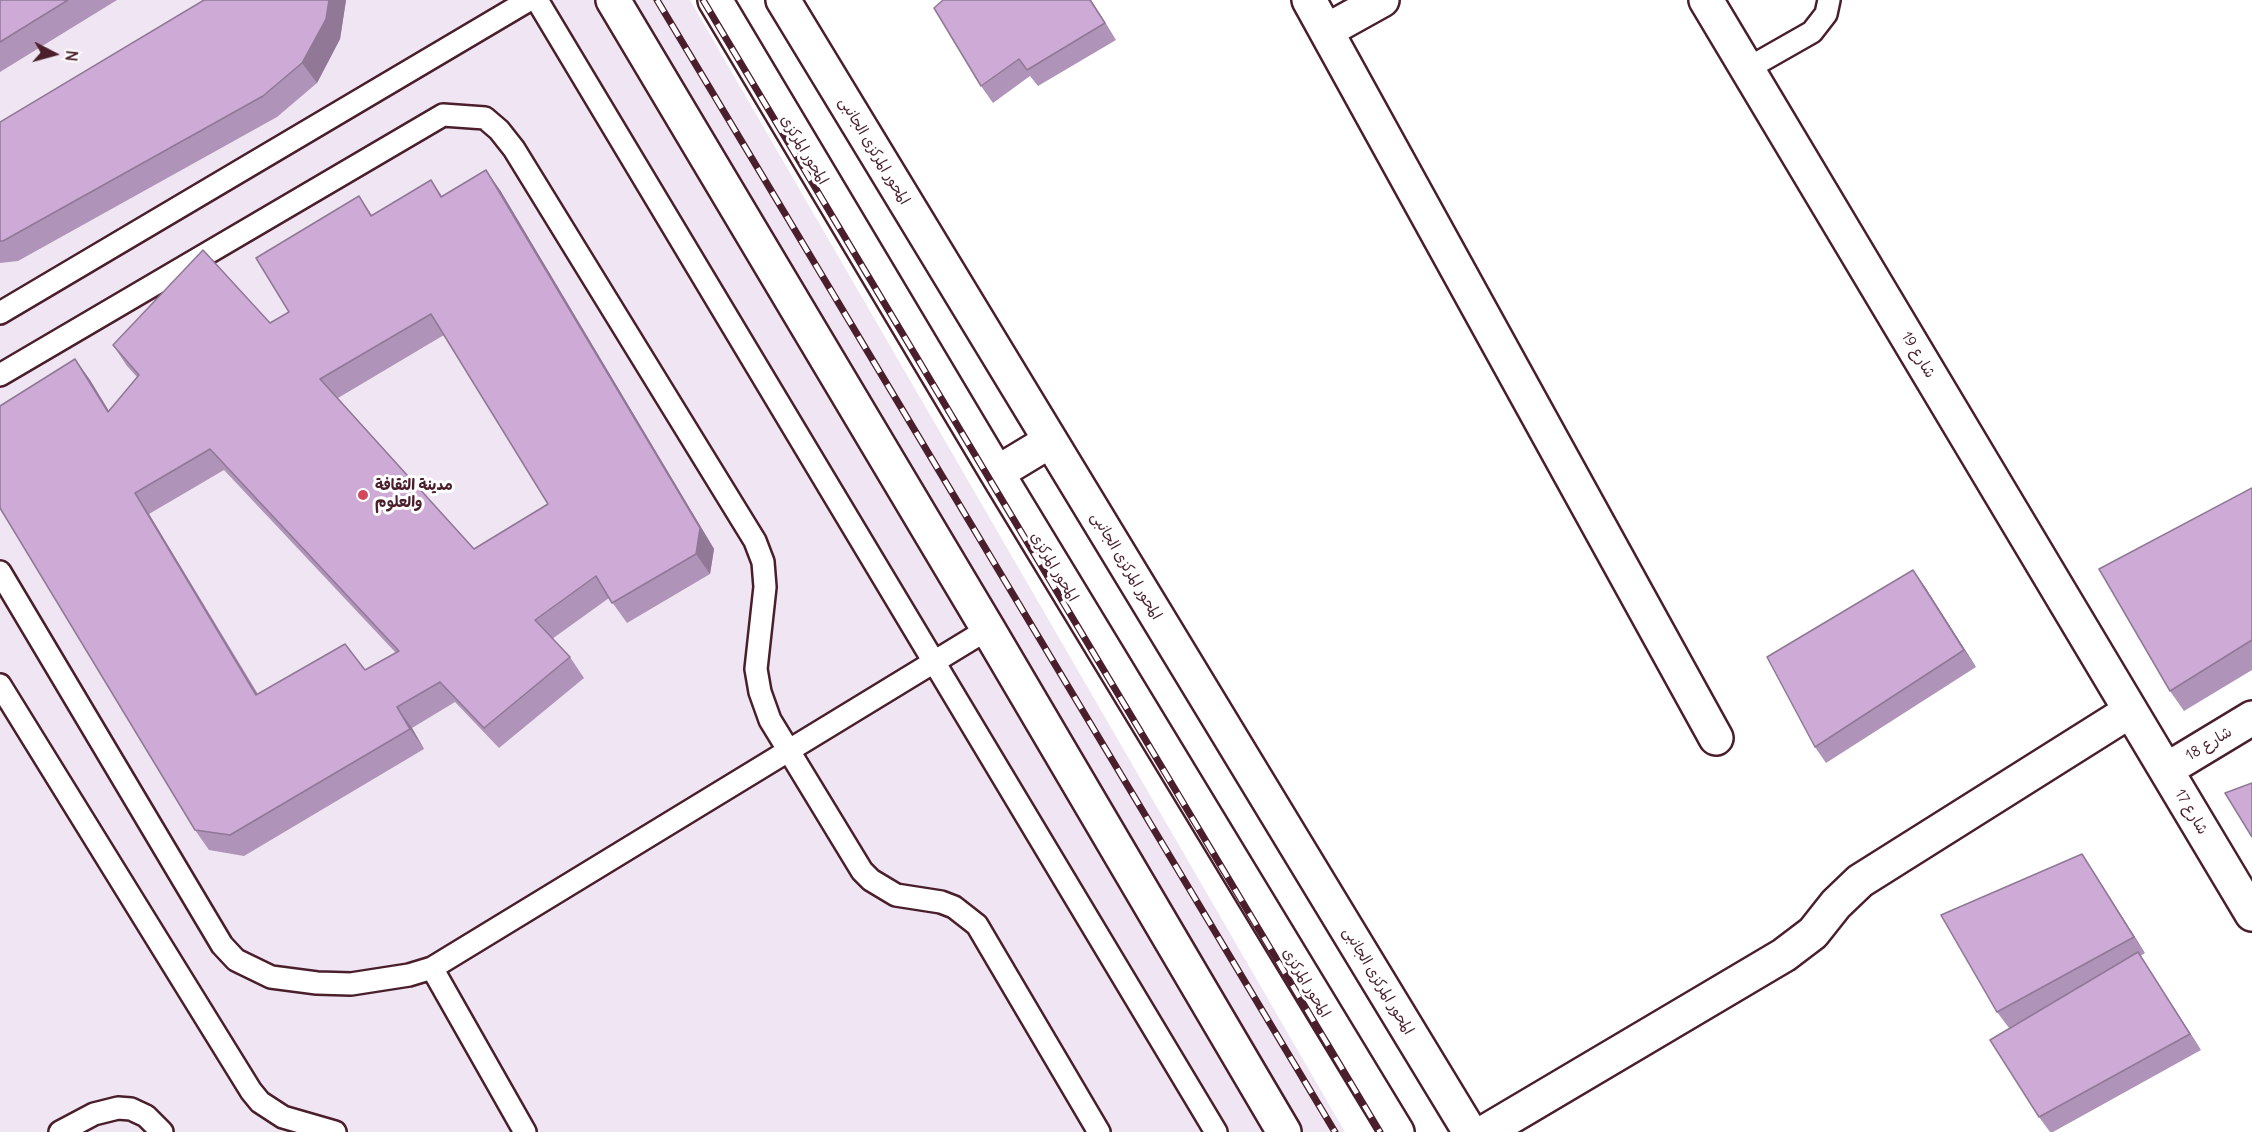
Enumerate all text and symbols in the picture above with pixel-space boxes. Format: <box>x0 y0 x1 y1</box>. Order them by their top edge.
north arrow <box>24 24 84 84</box>
text: N <box>61 49 82 62</box>
street label: المحور المركزى الجانبى <box>835 94 913 208</box>
street label: المحور المركزى <box>776 112 832 188</box>
street label: شارع 19 <box>1897 329 1939 381</box>
place label: مدينة الثقافة والعلوم <box>375 477 453 512</box>
marker: مدينة الثقافة والعلوم <box>356 488 370 502</box>
street label: المحور المركزى الجانبى <box>1087 509 1165 623</box>
street label: المحور المركزى <box>1026 529 1082 605</box>
street label: شارع 18 <box>2183 723 2235 765</box>
street label: شارع 17 <box>2171 786 2211 838</box>
street label: المحور المركزى الجانبى <box>1339 924 1417 1038</box>
street label: المحور المركزى <box>1278 945 1334 1021</box>

